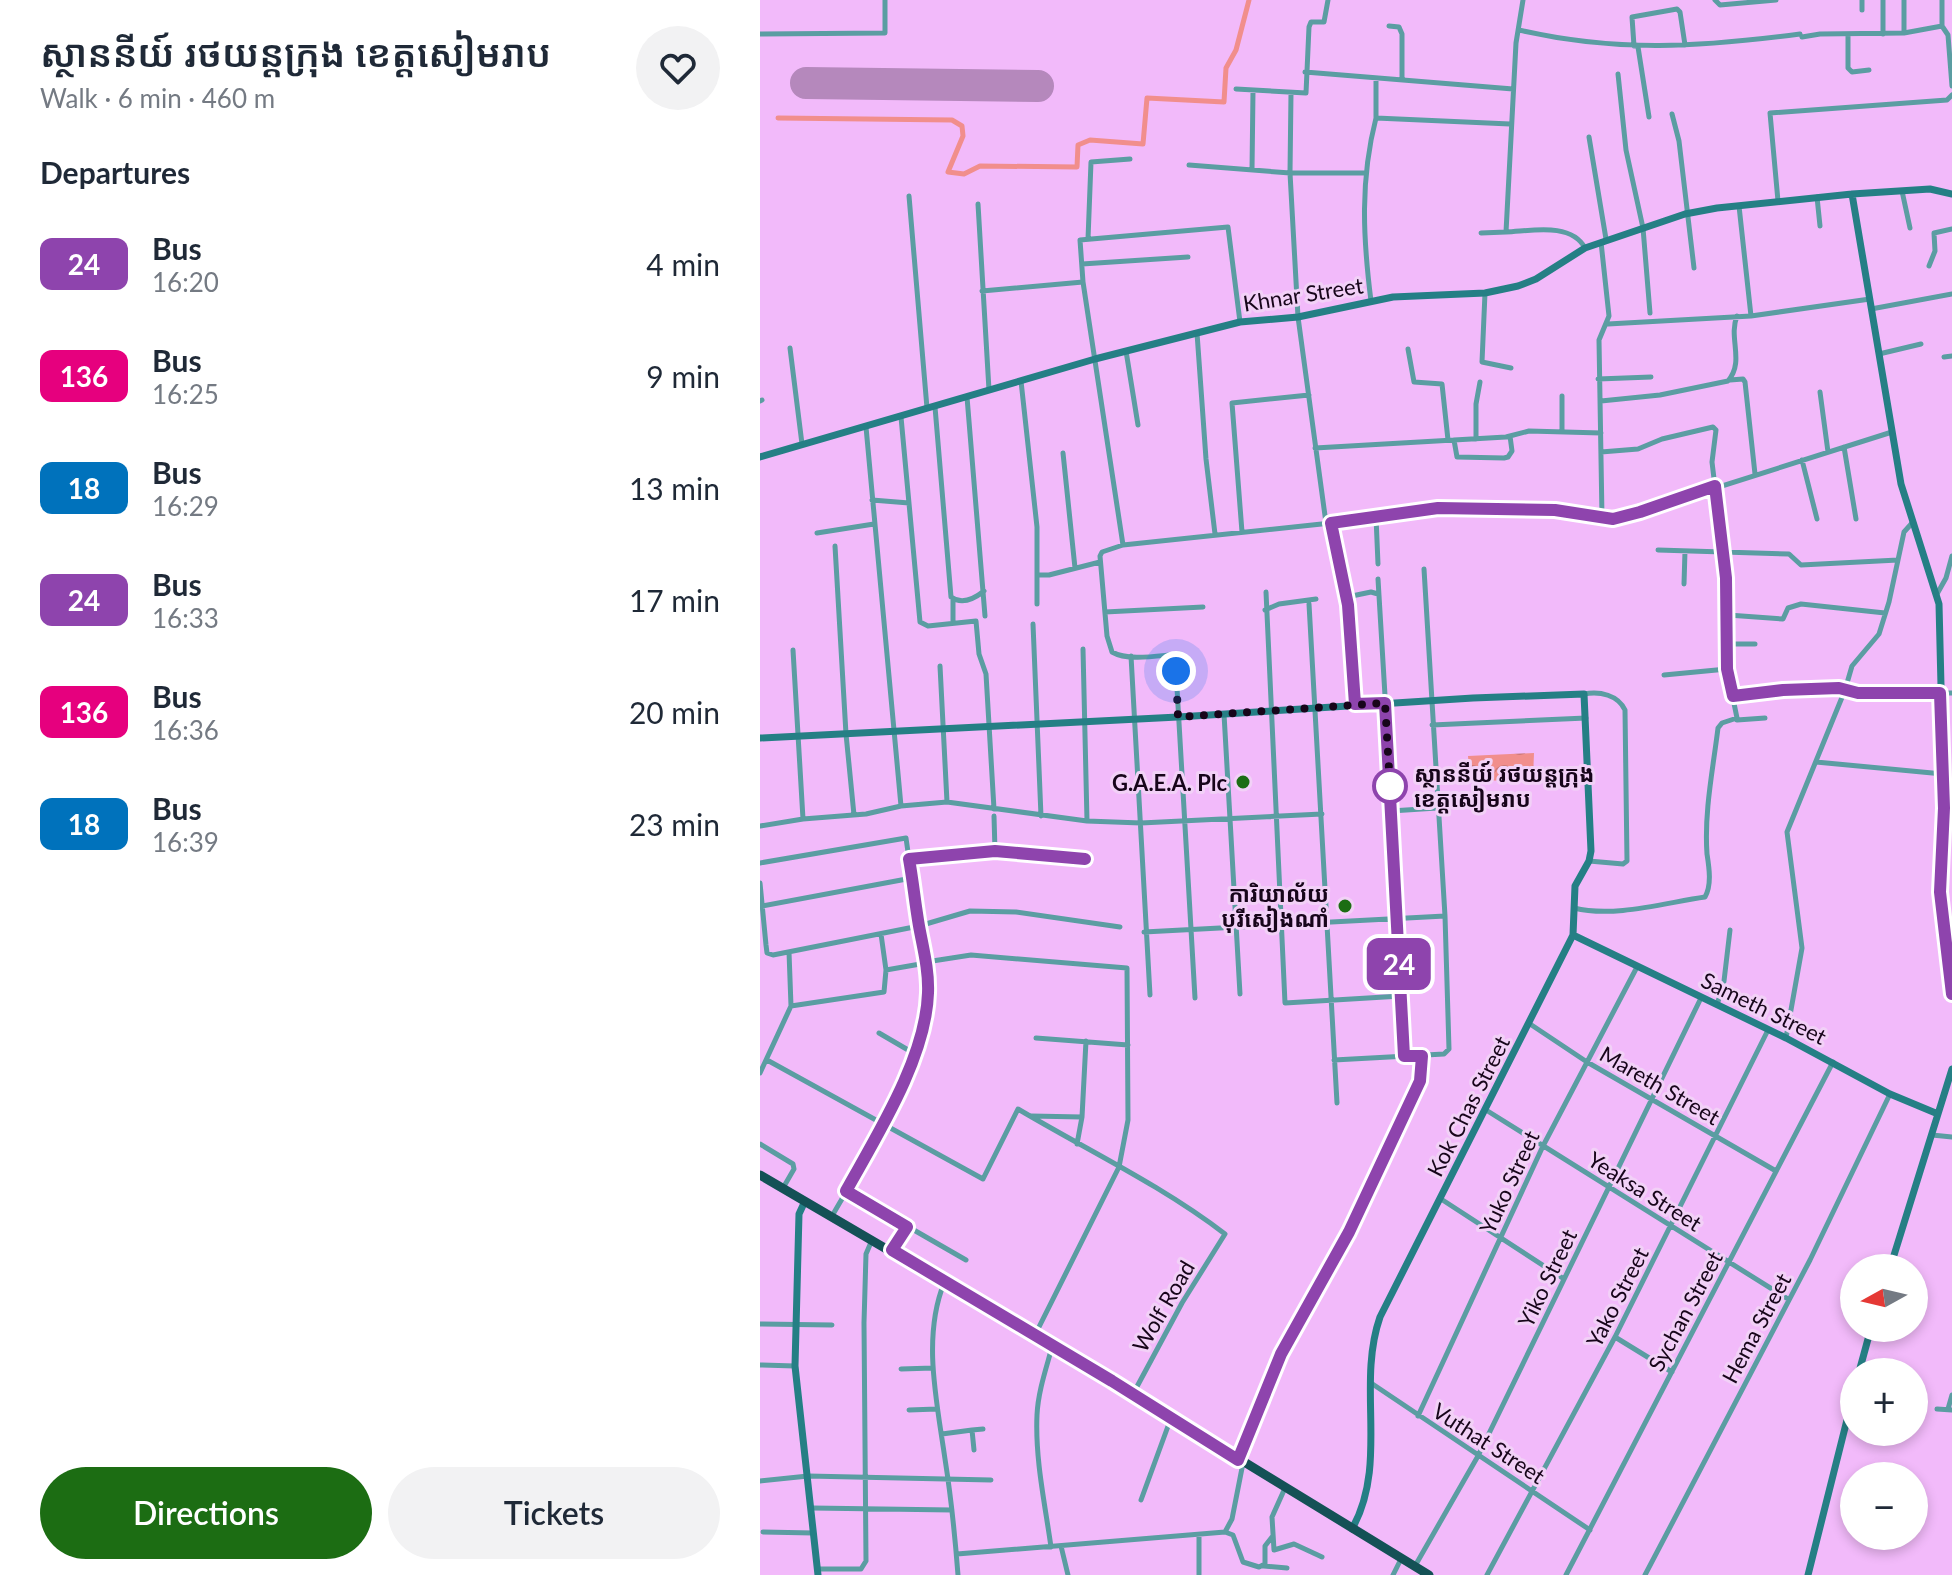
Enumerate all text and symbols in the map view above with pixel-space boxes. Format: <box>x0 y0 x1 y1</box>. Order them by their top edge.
button: heart <box>636 26 720 110</box>
text: ស្ថាននីយ៍ រថយន្តក្រុង ខេត្តសៀមរាប <box>40 29 551 75</box>
text: Walk · 6 min · 460 m <box>40 82 275 114</box>
text: Departures <box>40 154 190 190</box>
text: Bus <box>152 230 202 266</box>
text: 4 min <box>646 246 720 282</box>
text: 24 <box>68 247 100 281</box>
text: 16:20 <box>152 266 219 298</box>
street label: Khnar Street <box>1241 271 1365 317</box>
text: Bus <box>152 342 202 378</box>
text: 9 min <box>646 358 720 394</box>
text: 136 <box>60 359 108 393</box>
text: 16:25 <box>152 378 219 410</box>
text: Bus <box>152 454 202 490</box>
text: 13 min <box>629 470 720 506</box>
text: 18 <box>68 471 100 505</box>
text: 16:29 <box>152 490 219 522</box>
text: Bus <box>152 566 202 602</box>
text: 17 min <box>629 582 720 618</box>
text: 24 <box>68 583 100 617</box>
text: 16:33 <box>152 602 219 634</box>
your location <box>1156 651 1196 691</box>
text: Bus <box>152 678 202 714</box>
text: 20 min <box>629 694 720 730</box>
text: 136 <box>60 695 108 729</box>
text: 16:36 <box>152 714 219 746</box>
place label: ស្ថាននីយ៍ រថយន្តក្រុង ខេត្តសៀមរាប <box>1414 760 1594 813</box>
place label: G.A.E.A. Plc <box>1112 769 1227 796</box>
marker: ស្ថាននីយ៍ រថយន្តក្រុង ខេត្តសៀមរាប <box>1373 769 1407 803</box>
marker: G.A.E.A. Plc <box>1234 773 1252 791</box>
text: Bus <box>152 790 202 826</box>
text: 23 min <box>629 806 720 842</box>
text: 18 <box>68 807 100 841</box>
text: 16:39 <box>152 826 219 858</box>
place label: ការិយាល័យ បុរីសៀងណាំ <box>1221 880 1329 933</box>
marker: ការិយាល័យ បុរីសៀងណាំ <box>1336 897 1354 915</box>
line badge: 24 <box>1363 938 1435 990</box>
text: 24 <box>1383 947 1415 981</box>
street label: Sameth Street <box>1697 966 1831 1050</box>
street label: Kok Chas Street <box>1421 1031 1515 1181</box>
street label: Mareth Street <box>1595 1040 1725 1130</box>
street label: Yuko Street <box>1473 1126 1545 1238</box>
street label: Yeaksa Street <box>1583 1145 1707 1237</box>
street label: Yiko Street <box>1512 1225 1582 1331</box>
street label: Yako Street <box>1580 1242 1654 1352</box>
street label: Sychan Street <box>1642 1246 1728 1376</box>
north arrow <box>1840 1254 1928 1342</box>
map controls <box>1840 1254 1928 1550</box>
street label: Wolf Road <box>1126 1256 1200 1356</box>
street label: Hema Street <box>1716 1268 1796 1388</box>
button: + <box>1840 1358 1928 1446</box>
street label: Vuthat Street <box>1428 1397 1550 1489</box>
button: − <box>1840 1462 1928 1550</box>
button: Directions <box>40 1467 372 1559</box>
button: Tickets <box>388 1467 720 1559</box>

